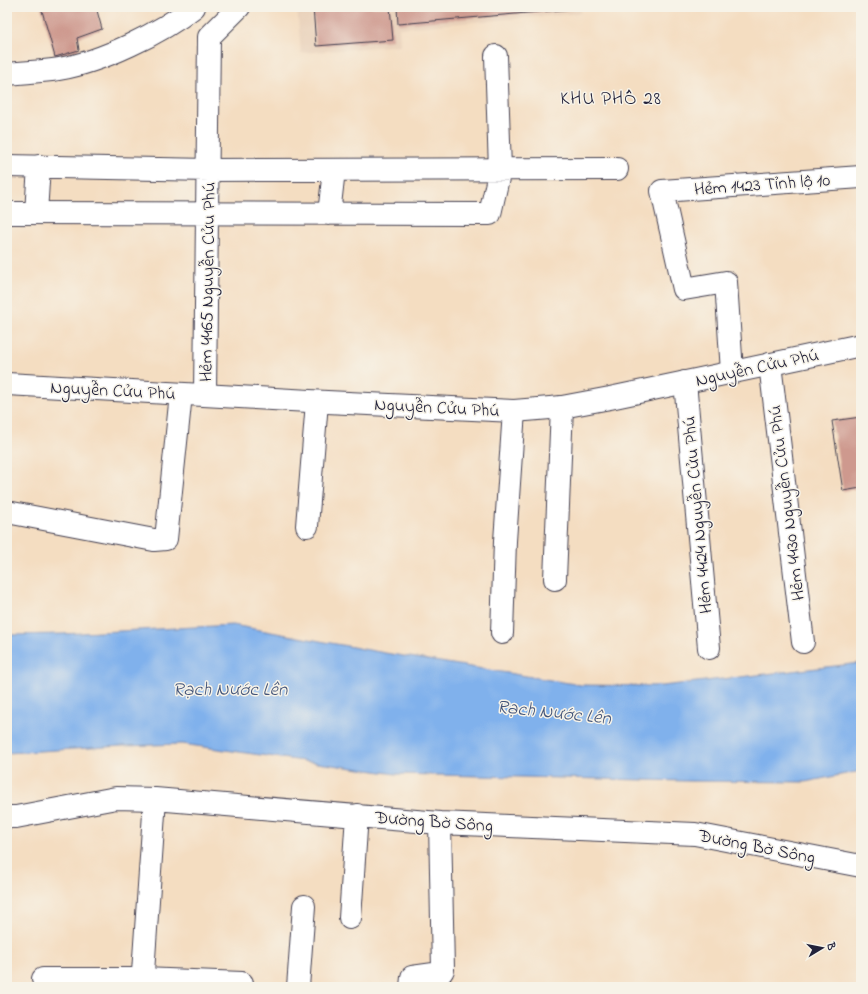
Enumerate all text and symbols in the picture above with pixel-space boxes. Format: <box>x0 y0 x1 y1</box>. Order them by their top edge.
district label: KHU PHỐ 28 <box>560 86 662 113</box>
street label: Hẻm 1423 Tỉnh lộ 10 <box>693 168 831 204</box>
street label: Hẻm 4465 Nguyễn Cửu Phú <box>194 182 225 382</box>
street label: Nguyễn Cửu Phú <box>693 343 822 396</box>
street label: Nguyễn Cửu Phú <box>50 376 176 409</box>
street label: Nguyễn Cửu Phú <box>374 393 500 426</box>
street label: Hẻm 4430 Nguyễn Cửu Phú <box>763 403 814 602</box>
street label: Hẻm 4424 Nguyễn Cửu Phú <box>677 415 722 615</box>
water label: Rạch Nước Lên <box>173 677 288 704</box>
water label: Rạch Nước Lên <box>495 694 613 733</box>
street label: Đường Bờ Sông <box>373 806 494 841</box>
street label: Đường Bờ Sông <box>695 824 817 873</box>
north arrow <box>802 928 842 968</box>
text: B <box>822 940 839 952</box>

